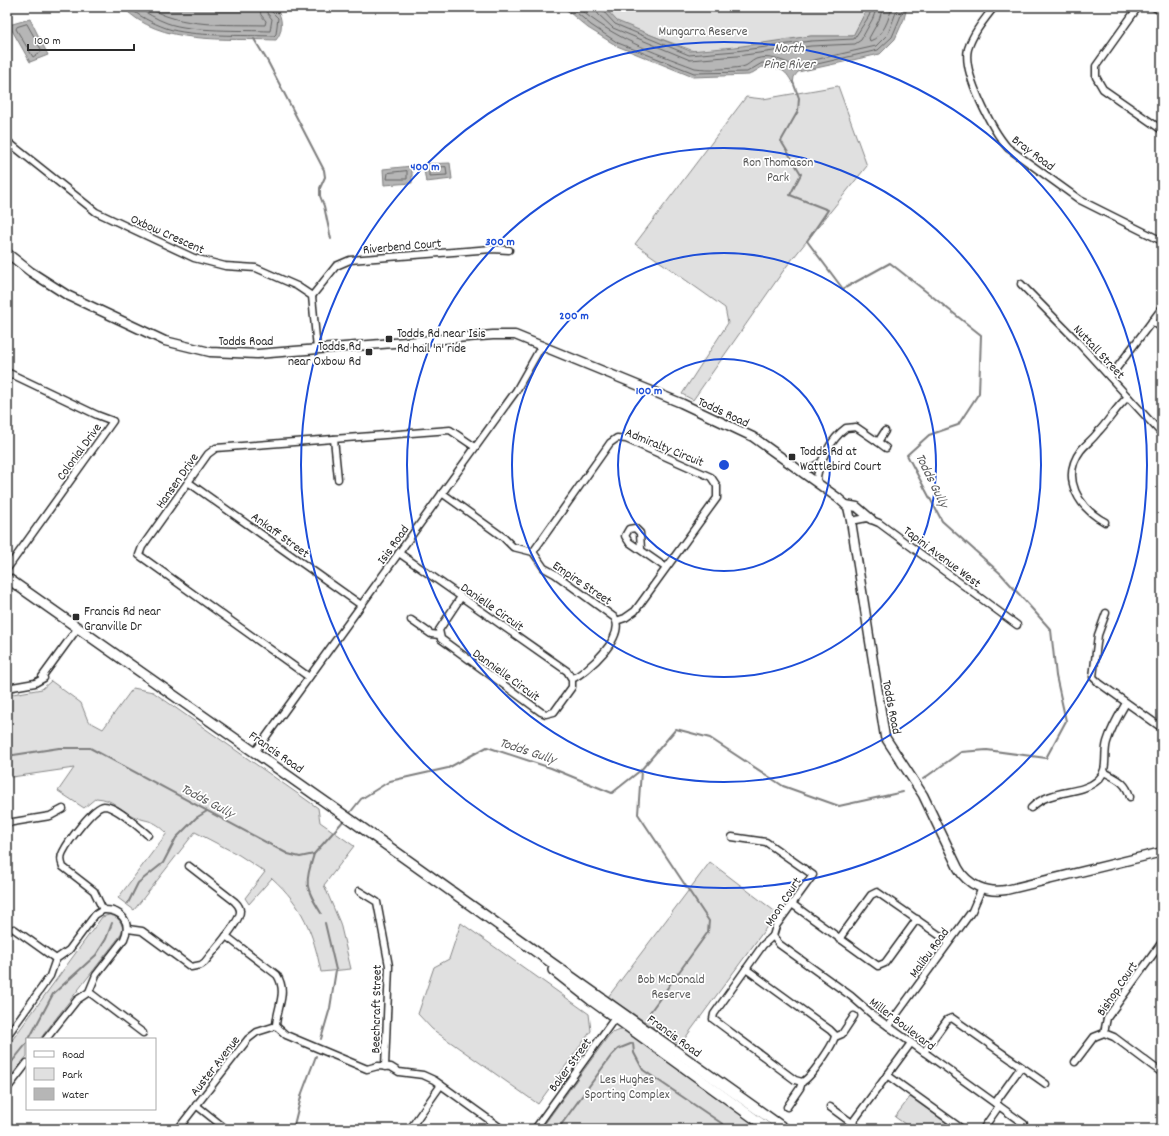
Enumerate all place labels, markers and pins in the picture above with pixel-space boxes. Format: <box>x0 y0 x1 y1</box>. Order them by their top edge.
place label: Todds Rd near Isis Rd hail 'n' ride <box>397 325 486 359</box>
marker: Todds Rd near Isis Rd hail 'n' ride <box>384 334 394 344</box>
place label: Todds Rd near Oxbow Rd <box>288 338 361 372</box>
marker: Todds Rd near Oxbow Rd <box>364 347 374 357</box>
place label: Todds Rd at Wattlebird Court <box>800 443 882 477</box>
marker: Todds Rd at Wattlebird Court <box>787 452 797 462</box>
centre of rings <box>717 458 731 472</box>
place label: Francis Rd near Granville Dr <box>84 603 161 637</box>
marker: Francis Rd near Granville Dr <box>71 612 81 622</box>

